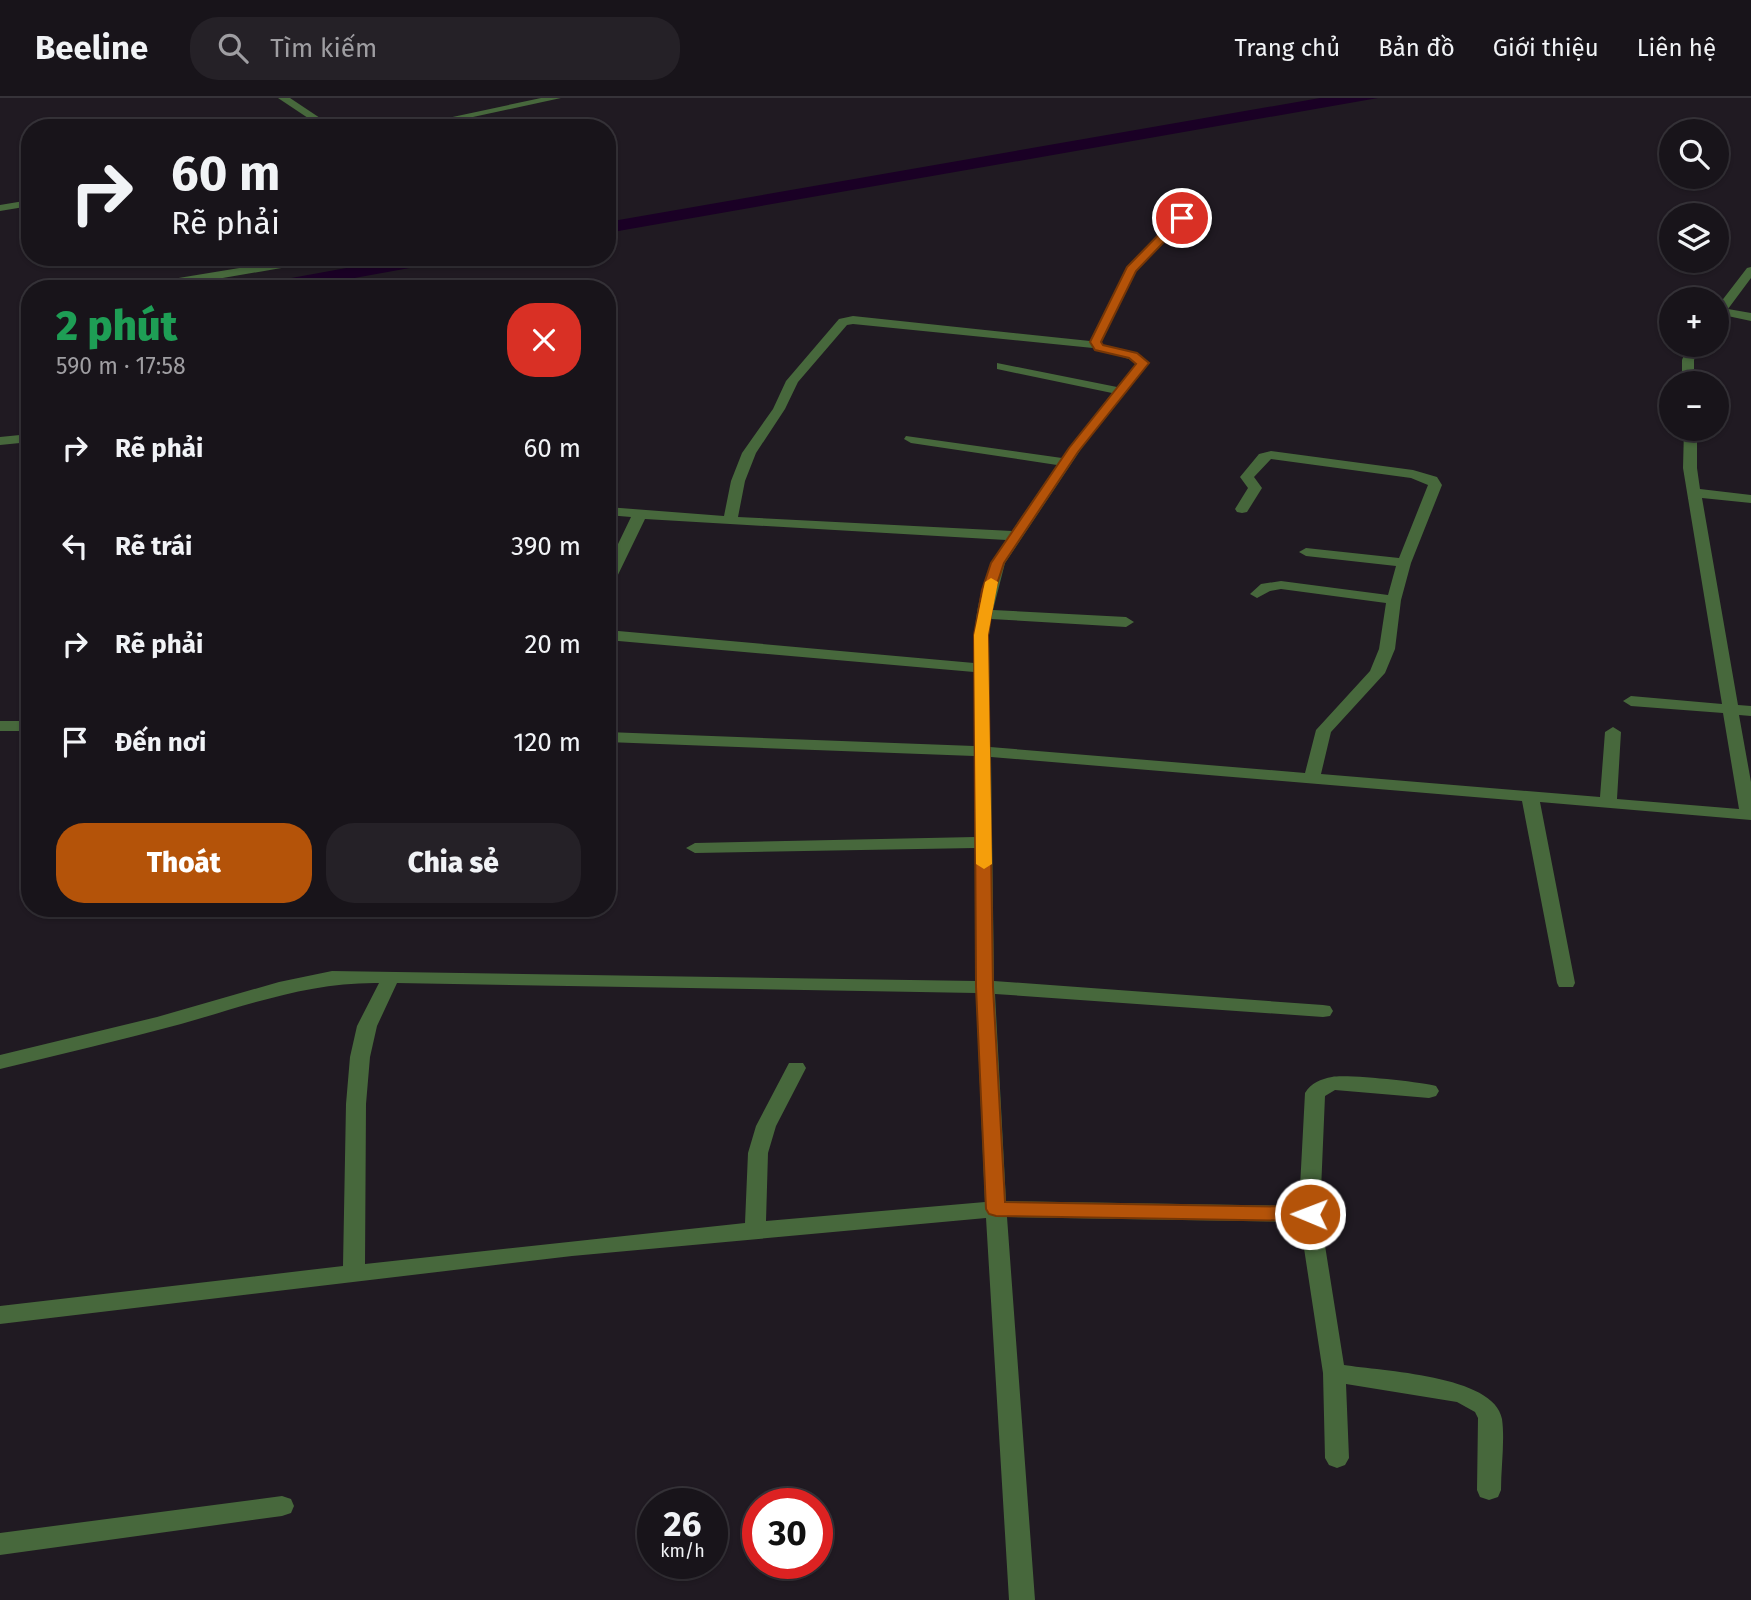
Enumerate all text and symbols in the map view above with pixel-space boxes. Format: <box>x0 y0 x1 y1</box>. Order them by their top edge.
search box <box>190 17 680 80</box>
text: Beeline <box>35 28 148 68</box>
icon: search <box>214 29 252 67</box>
text: Tìm kiếm <box>270 33 377 64</box>
text: Trang chủ <box>1235 34 1340 62</box>
text: Bản đồ <box>1378 34 1455 62</box>
text: Giới thiệu <box>1493 34 1599 62</box>
text: Liên hệ <box>1637 34 1716 62</box>
map controls <box>1659 119 1729 441</box>
button: search <box>1659 119 1729 189</box>
text: 60 m <box>171 144 280 203</box>
icon: right <box>56 147 147 238</box>
pin <box>1152 188 1212 248</box>
icon: arrive <box>1163 199 1201 237</box>
button: layers <box>1659 203 1729 273</box>
text: Rẽ phải <box>171 204 280 242</box>
button: + <box>1659 287 1729 357</box>
text: 2 phút <box>56 301 177 351</box>
button: close <box>507 303 581 377</box>
text: 590 m · 17:58 <box>56 352 186 380</box>
button: − <box>1659 371 1729 441</box>
icon: right <box>56 429 94 467</box>
text: Rẽ phải <box>115 433 203 464</box>
text: 60 m <box>523 433 581 464</box>
icon: left <box>56 527 94 565</box>
text: Rẽ trái <box>115 531 192 562</box>
text: 390 m <box>511 531 581 562</box>
icon: right <box>56 625 94 663</box>
text: Rẽ phải <box>115 629 203 660</box>
text: 20 m <box>524 629 581 660</box>
icon: arrive <box>56 723 94 761</box>
text: Đến nơi <box>115 727 206 758</box>
text: 120 m <box>513 727 581 758</box>
button: Thoát <box>56 823 312 903</box>
button: Chia sẻ <box>326 823 581 903</box>
position arrow <box>1273 1177 1347 1251</box>
speed limit sign: 30 <box>742 1488 833 1579</box>
text: 26 <box>664 1503 701 1545</box>
text: km/h <box>660 1540 705 1562</box>

